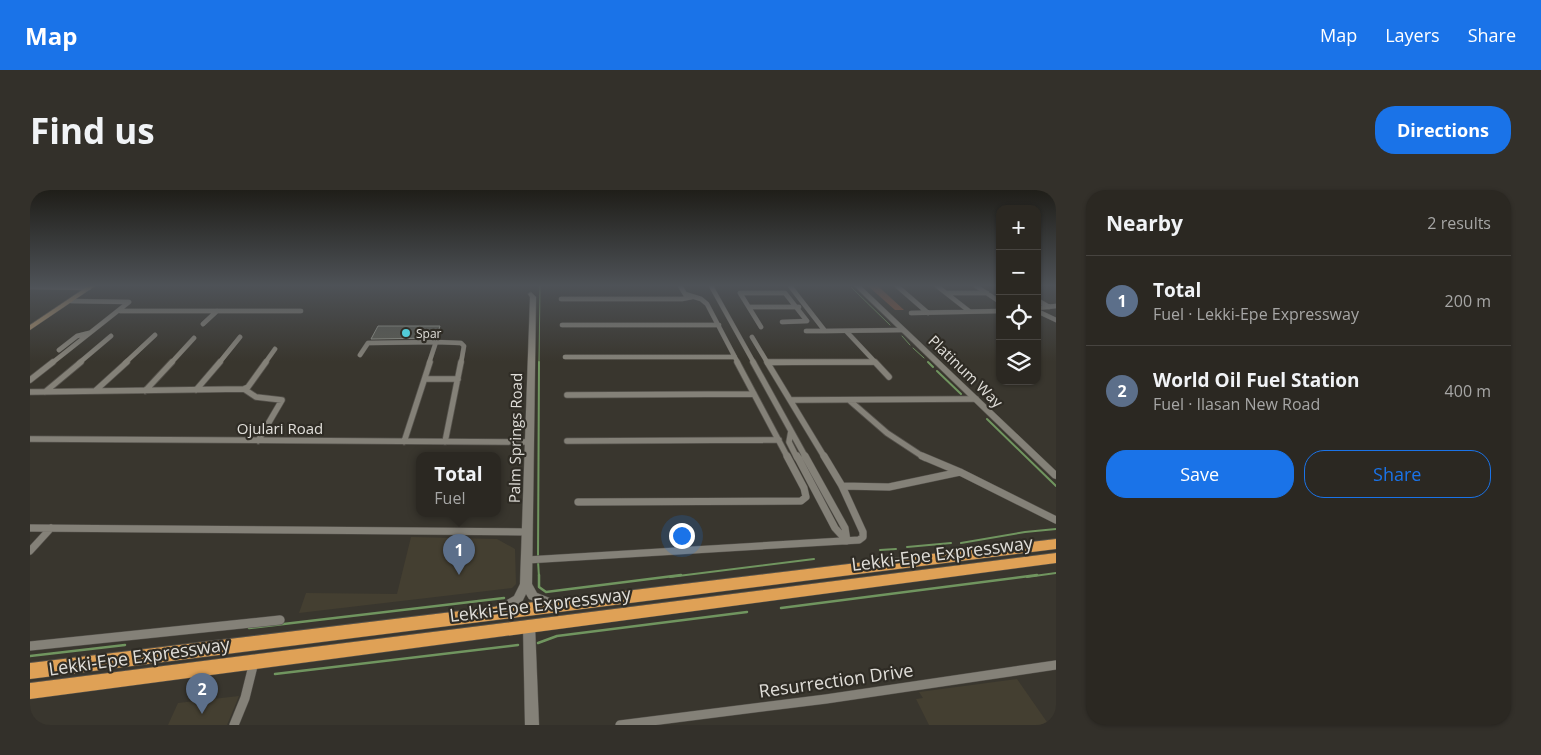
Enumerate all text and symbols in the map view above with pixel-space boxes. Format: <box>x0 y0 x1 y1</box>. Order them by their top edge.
text: Map <box>25 19 77 52</box>
text: Map <box>1320 23 1357 47</box>
text: Layers <box>1385 23 1440 47</box>
text: Share <box>1468 23 1516 47</box>
button: Directions <box>1375 106 1511 154</box>
text: Find us <box>30 107 155 154</box>
map controls <box>996 205 1041 385</box>
button: + <box>996 205 1041 250</box>
text: Nearby <box>1106 209 1183 237</box>
text: 2 results <box>1427 212 1491 234</box>
button: − <box>996 250 1041 295</box>
text: Total <box>1153 277 1201 303</box>
text: 1 <box>1117 290 1127 312</box>
text: 200 m <box>1445 290 1491 312</box>
button: locate <box>996 295 1041 340</box>
text: Fuel · Lekki-Epe Expressway <box>1153 303 1359 325</box>
place label: Spar <box>416 325 442 342</box>
marker: Spar <box>400 327 412 339</box>
street label: Platinum Way <box>924 330 1008 412</box>
button: layers <box>996 340 1041 385</box>
text: World Oil Fuel Station <box>1153 367 1360 393</box>
street label: Palm Springs Road <box>504 373 526 503</box>
text: 2 <box>1117 380 1127 402</box>
text: 400 m <box>1445 380 1491 402</box>
text: Fuel · Ilasan New Road <box>1153 393 1320 415</box>
street label: Ojulari Road <box>237 418 323 438</box>
button: Save <box>1106 450 1294 498</box>
button: Share <box>1304 450 1491 498</box>
popup <box>416 452 501 517</box>
text: Total <box>434 461 483 487</box>
text: Fuel <box>434 487 465 509</box>
your location <box>669 523 695 549</box>
street label: Lekki-Epe Expressway <box>850 530 1035 576</box>
pin: 1 <box>443 534 475 575</box>
street label: Lekki-Epe Expressway <box>448 581 633 627</box>
street label: Lekki-Epe Expressway <box>47 631 232 681</box>
street label: Resurrection Drive <box>757 657 915 703</box>
pin: 2 <box>186 673 218 714</box>

